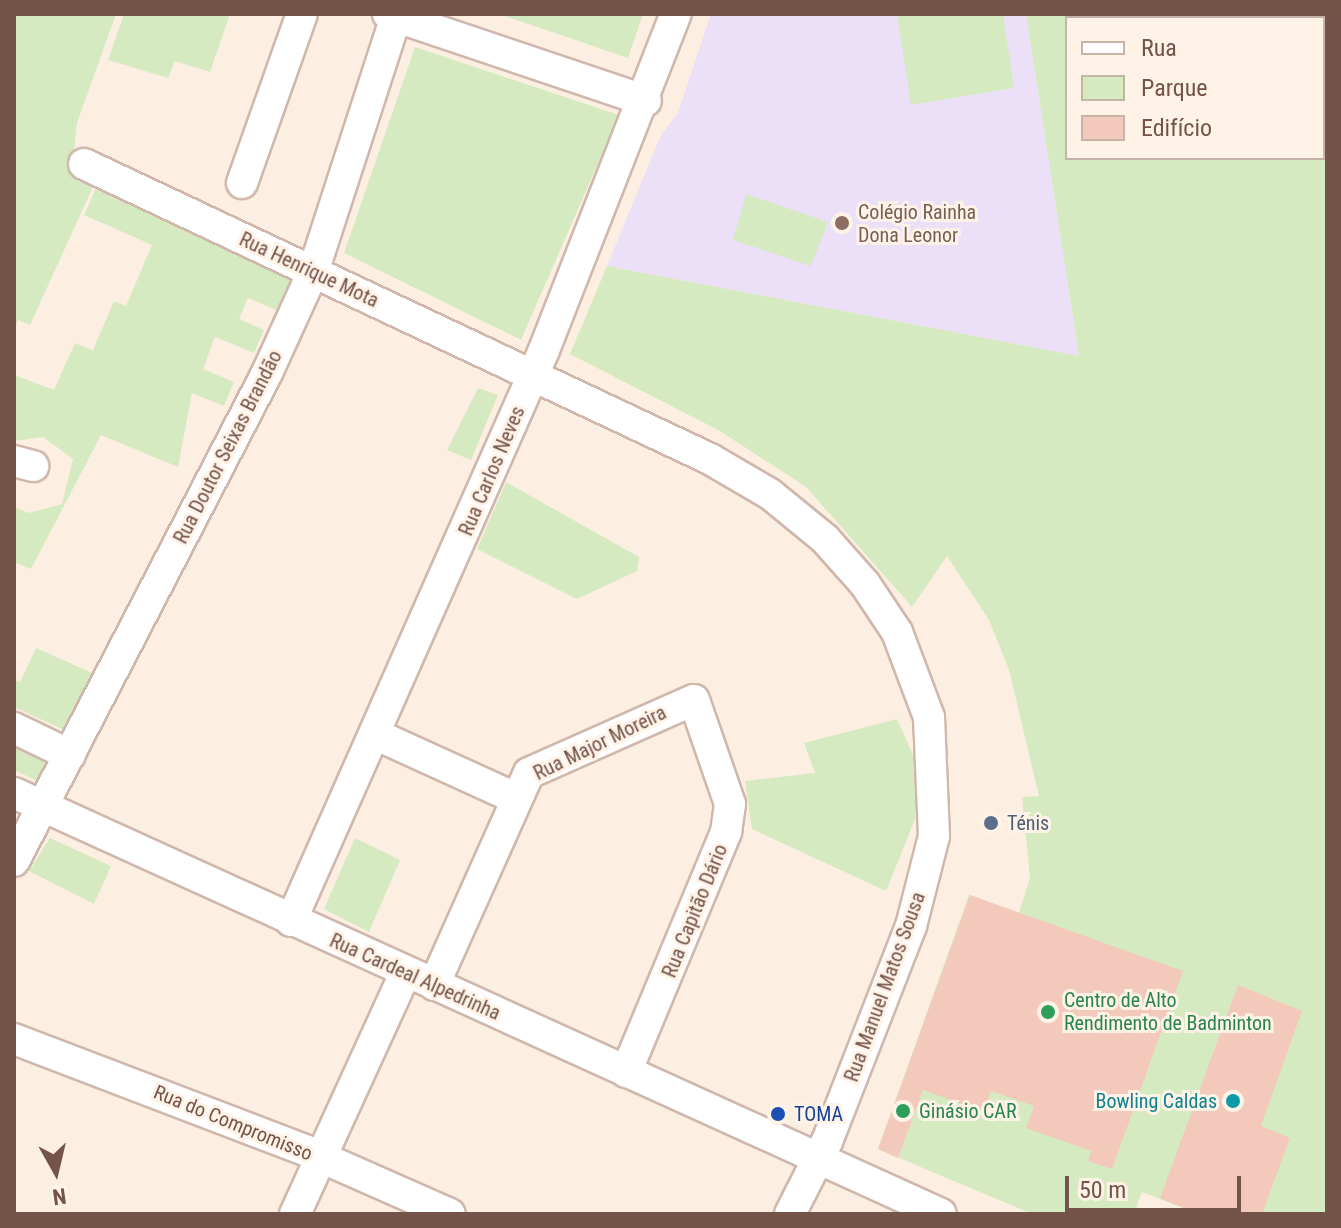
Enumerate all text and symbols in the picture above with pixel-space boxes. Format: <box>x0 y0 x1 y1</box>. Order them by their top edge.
legend <box>1065 16 1325 160</box>
text: Rua <box>1141 34 1177 62</box>
text: Parque <box>1141 74 1208 102</box>
text: Edifício <box>1141 114 1212 142</box>
place label: Colégio Rainha Dona Leonor <box>858 200 976 247</box>
marker: Colégio Rainha Dona Leonor <box>833 214 851 232</box>
street label: Rua Henrique Mota <box>236 227 382 313</box>
street label: Rua Doutor Seixas Brandão <box>169 346 287 548</box>
street label: Rua Carlos Neves <box>454 403 530 539</box>
street label: Rua Major Moreira <box>530 701 670 785</box>
place label: Ténis <box>1007 811 1049 835</box>
marker: Ténis <box>982 814 1000 832</box>
street label: Rua Capitão Dário <box>657 841 733 981</box>
street label: Rua Manuel Matos Sousa <box>840 889 930 1085</box>
street label: Rua Cardeal Alpedrinha <box>326 929 504 1025</box>
place label: Centro de Alto Rendimento de Badminton <box>1064 988 1272 1035</box>
marker: Centro de Alto Rendimento de Badminton <box>1039 1003 1057 1021</box>
street label: Rua do Compromisso <box>150 1080 316 1166</box>
place label: Bowling Caldas <box>1096 1089 1217 1113</box>
marker: Bowling Caldas <box>1224 1092 1242 1110</box>
place label: Ginásio CAR <box>919 1099 1016 1123</box>
place label: TOMA <box>794 1102 843 1126</box>
marker: Ginásio CAR <box>894 1102 912 1120</box>
marker: TOMA <box>769 1105 787 1123</box>
north arrow <box>16 1132 96 1212</box>
scale bar <box>1069 1160 1245 1210</box>
text: 50 m <box>1079 1176 1126 1204</box>
text: N <box>51 1183 68 1210</box>

